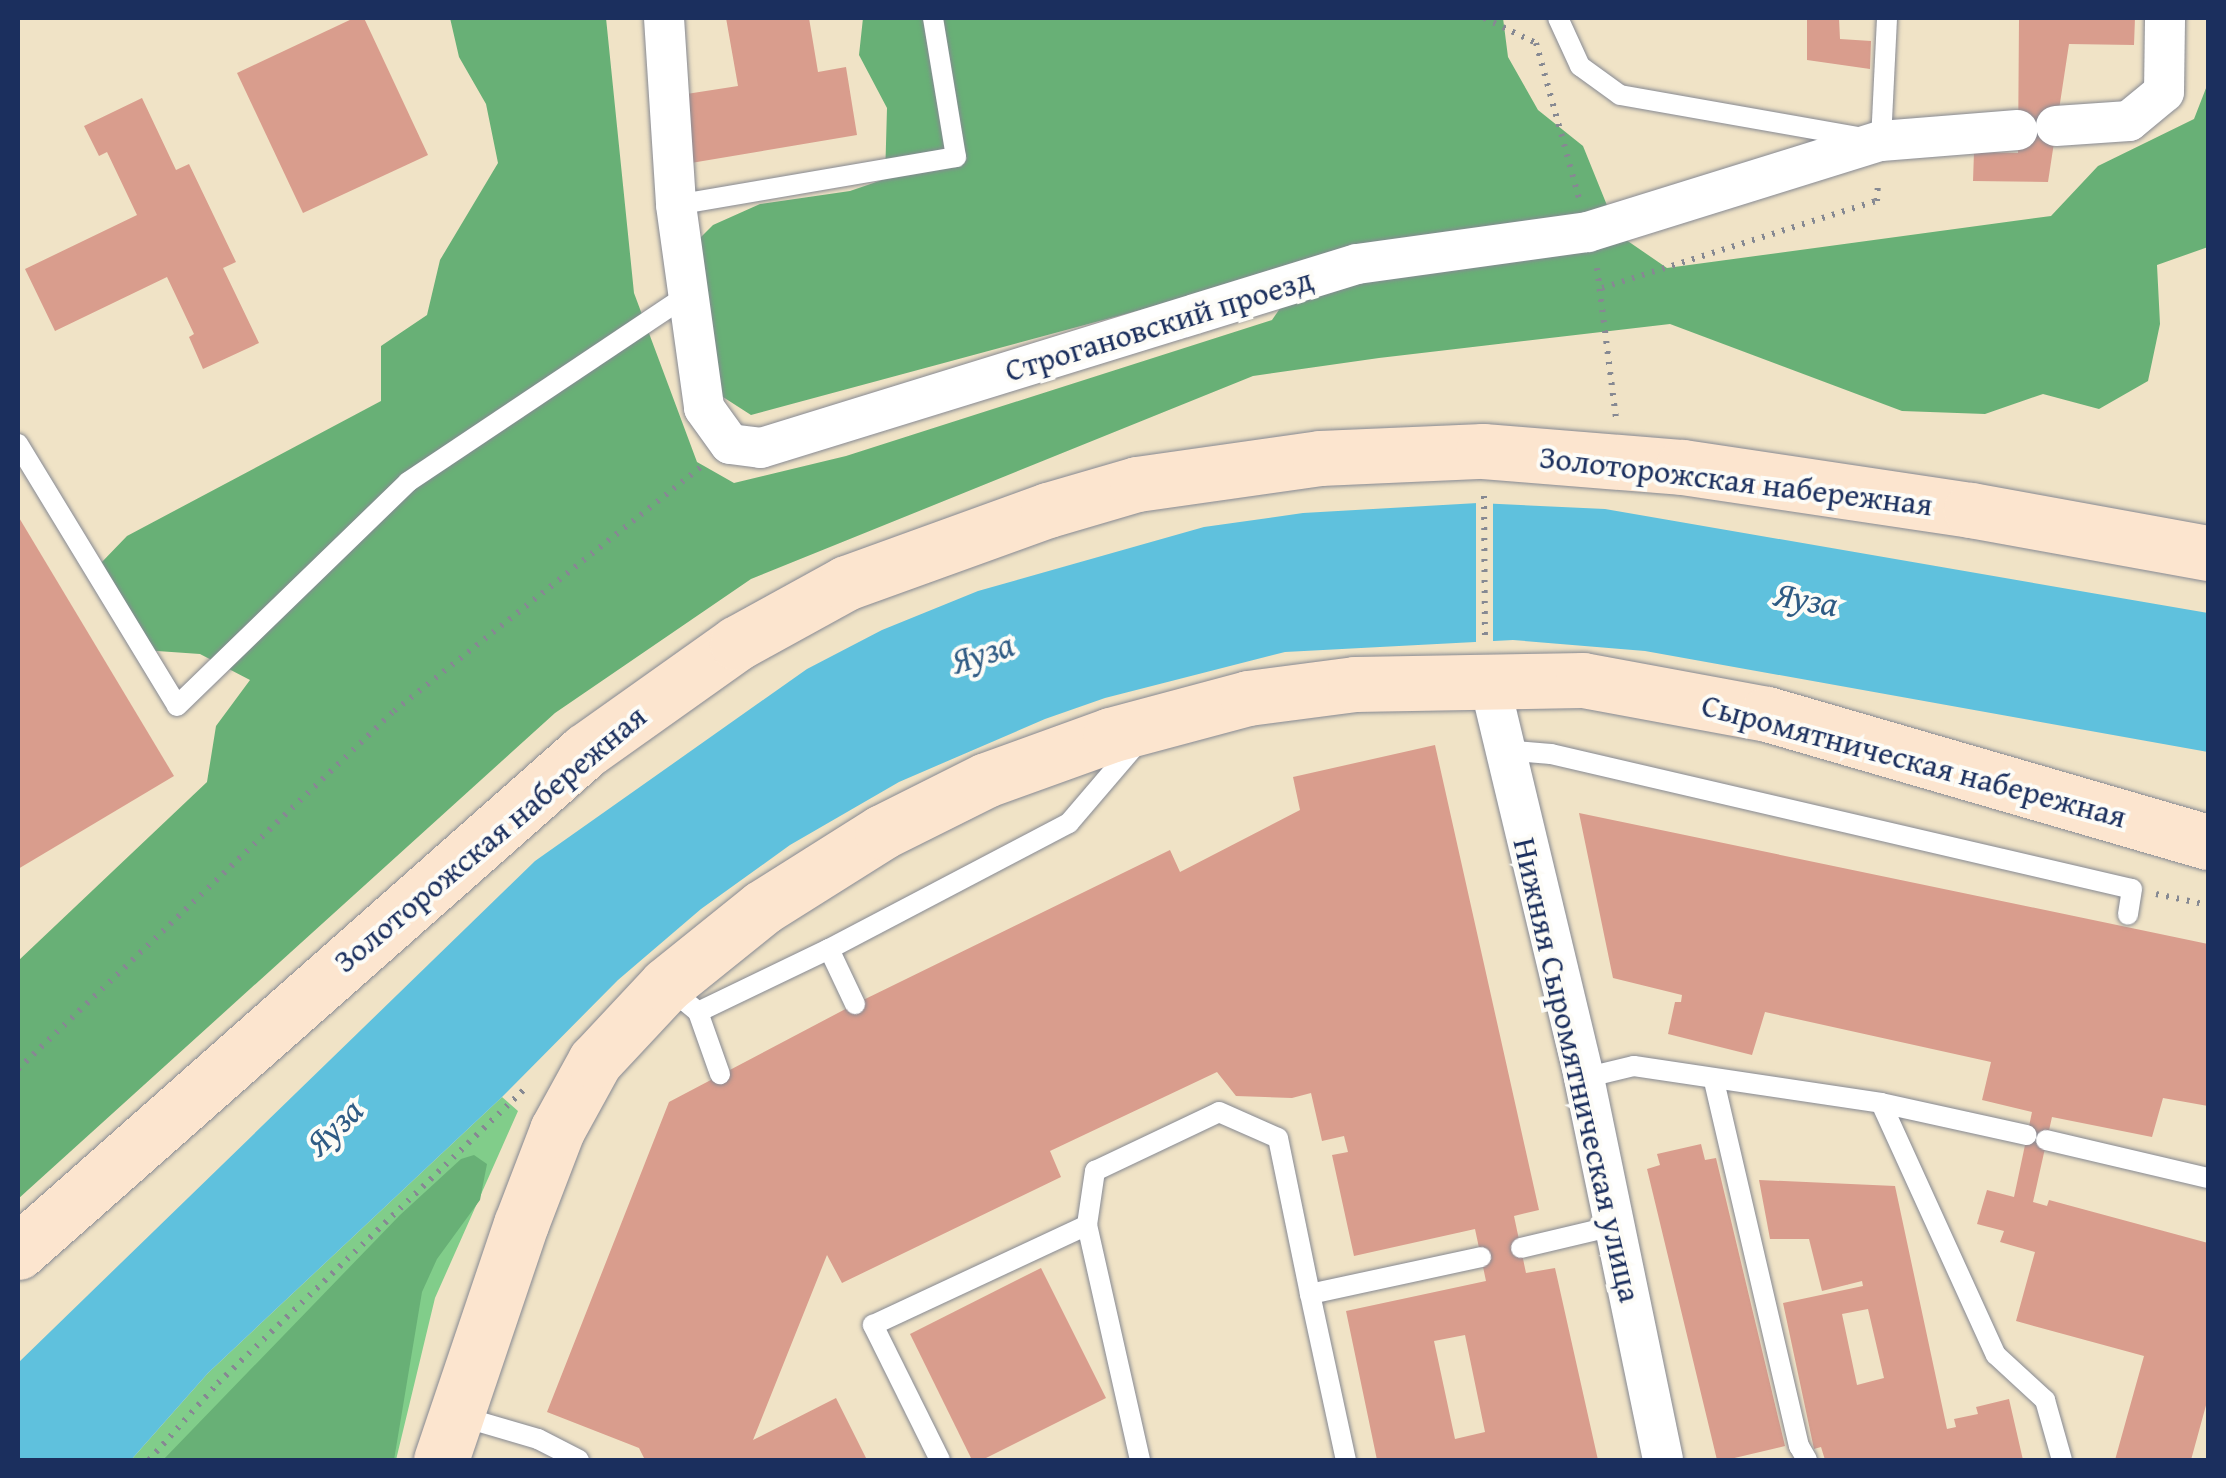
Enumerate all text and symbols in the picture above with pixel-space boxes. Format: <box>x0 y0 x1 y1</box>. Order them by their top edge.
street label: Строгановский проезд <box>1001 260 1317 390</box>
street label: Золоторожская набережная <box>1537 438 1935 524</box>
water label: Яуза <box>1771 573 1841 625</box>
water label: Яуза <box>945 623 1019 683</box>
street label: Сыромятническая набережная <box>1698 686 2130 836</box>
street label: Золоторожская набережная <box>326 697 654 981</box>
street label: Нижняя Сыромятническая улица <box>1505 834 1649 1306</box>
water label: Яуза <box>297 1090 371 1164</box>

